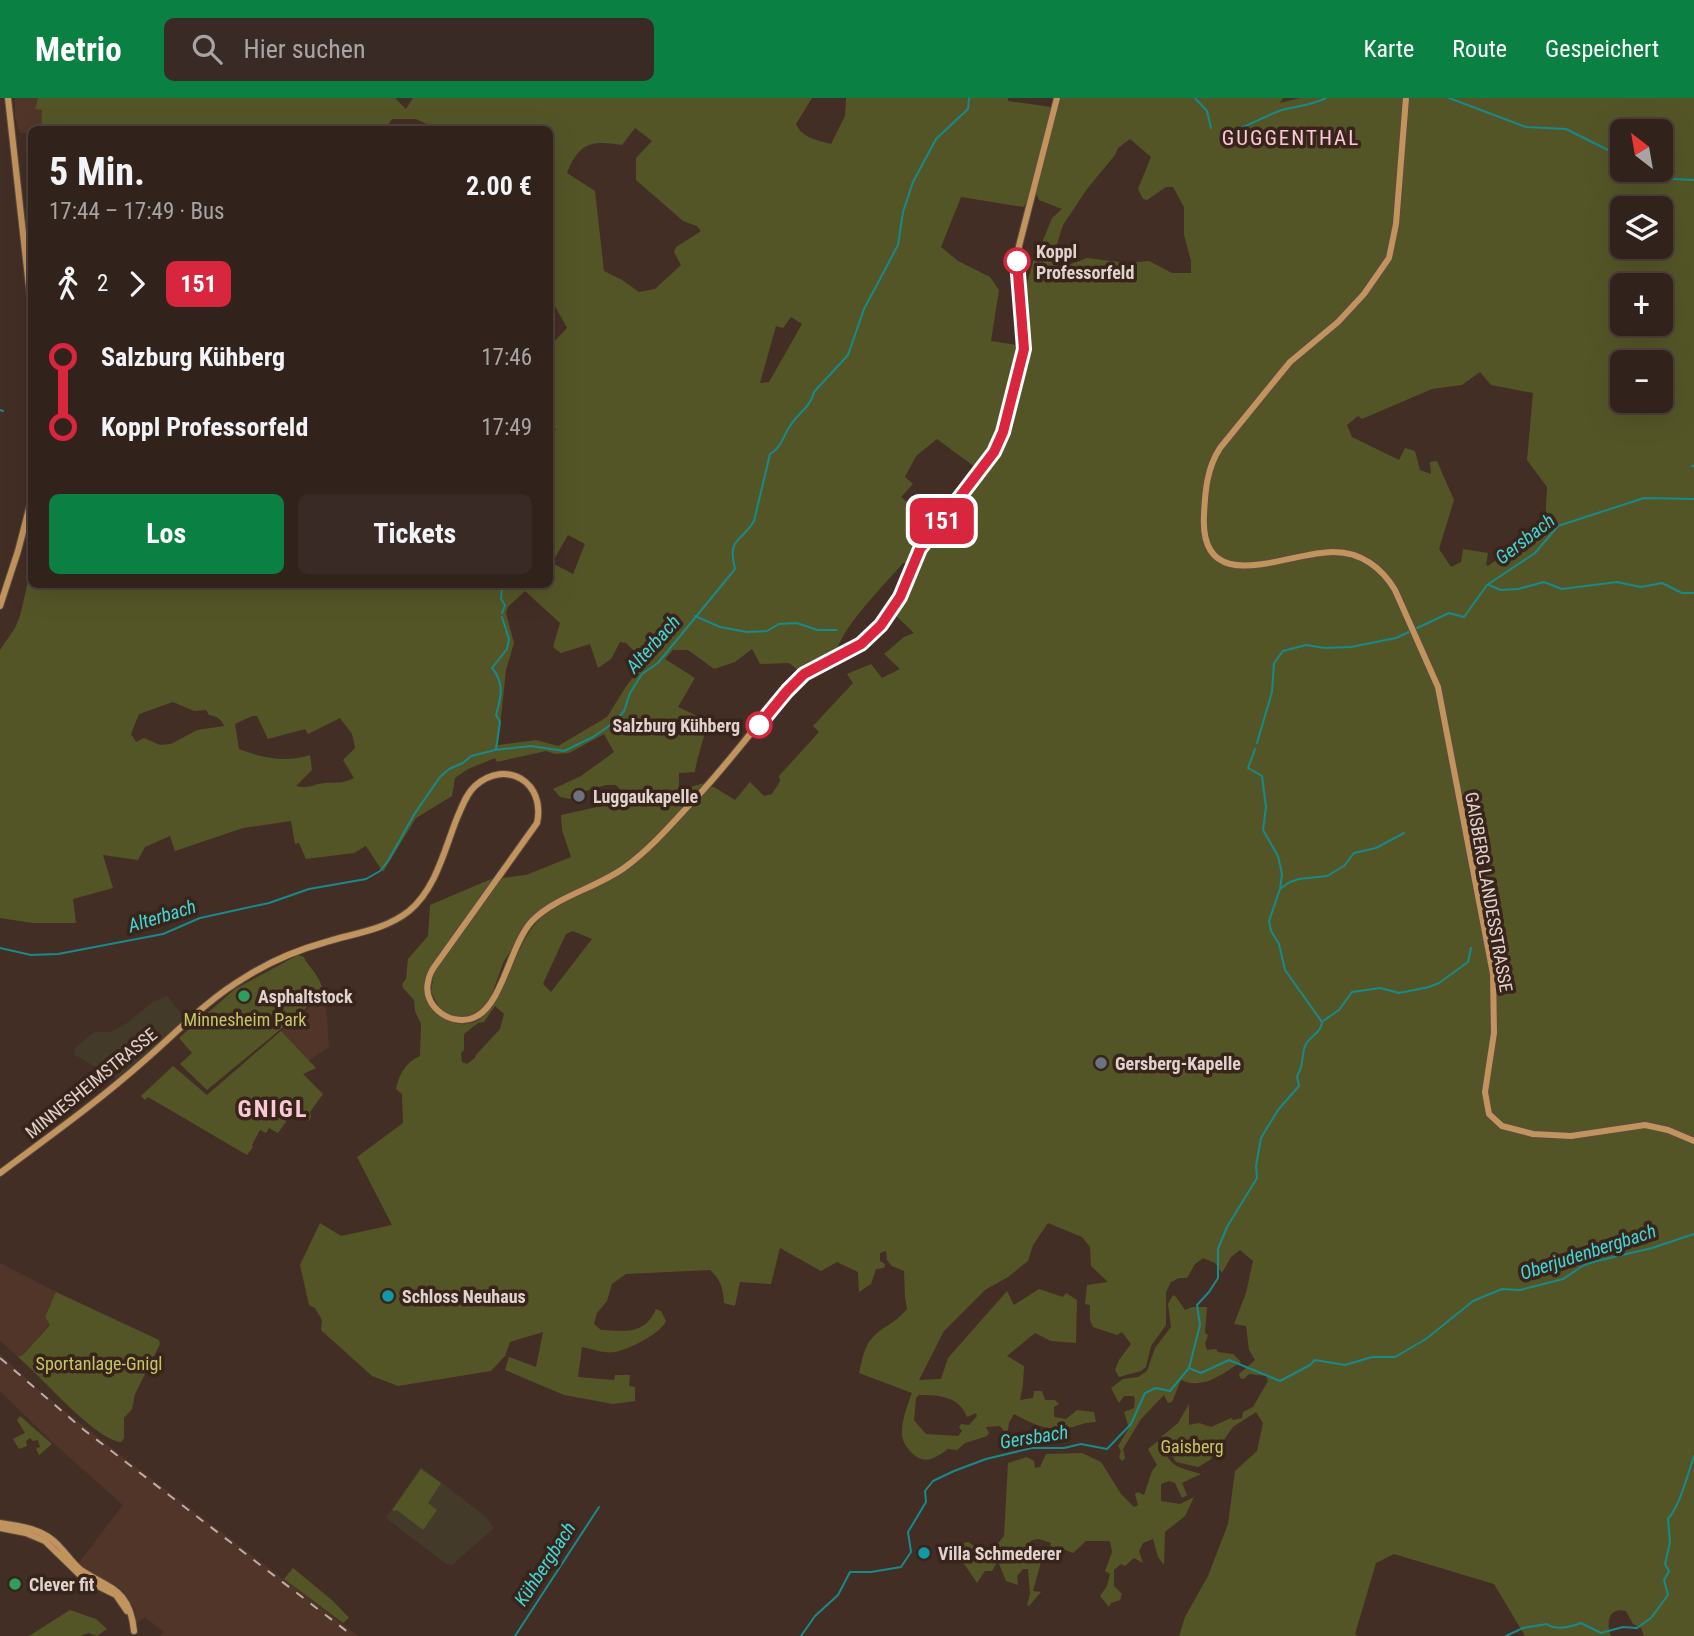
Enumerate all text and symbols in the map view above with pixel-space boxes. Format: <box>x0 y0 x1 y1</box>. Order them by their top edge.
search box <box>164 18 654 81</box>
text: Metrio <box>35 30 122 69</box>
icon: search <box>188 30 226 68</box>
text: Hier suchen <box>244 34 366 64</box>
text: Karte <box>1364 35 1414 63</box>
text: Route <box>1452 35 1507 63</box>
text: Gespeichert <box>1545 35 1659 63</box>
north arrow <box>1610 119 1673 182</box>
map controls <box>1610 119 1673 413</box>
district label: GUGGENTHAL <box>1222 126 1360 150</box>
text: 5 Min. <box>49 150 145 194</box>
text: 2.00 € <box>466 171 532 201</box>
button: layers <box>1610 196 1673 259</box>
text: 17:44 – 17:49 · Bus <box>49 198 225 225</box>
place label: Koppl Professorfeld <box>1036 241 1134 283</box>
marker: Koppl Professorfeld <box>1004 248 1030 274</box>
icon: walk <box>49 265 87 303</box>
icon: forward <box>118 265 156 303</box>
text: 2 <box>97 270 108 297</box>
text: 151 <box>180 270 217 298</box>
button: + <box>1610 273 1673 336</box>
text: Salzburg Kühberg <box>101 342 285 372</box>
text: 17:46 <box>481 344 532 371</box>
button: − <box>1610 350 1673 413</box>
text: Koppl Professorfeld <box>101 412 308 442</box>
text: 17:49 <box>481 414 532 441</box>
button: Los <box>49 494 284 574</box>
button: Tickets <box>298 494 532 574</box>
line badge: 151 <box>902 498 982 544</box>
text: 151 <box>924 507 960 535</box>
water label: Gersbach <box>1491 509 1559 569</box>
water label: Alterbach <box>620 610 685 678</box>
marker: Salzburg Kühberg <box>746 712 772 738</box>
place label: Salzburg Kühberg <box>613 715 740 736</box>
place label: Luggaukapelle <box>593 786 698 807</box>
marker: Luggaukapelle <box>571 788 587 804</box>
street label: GAISBERG LANDESSTRASSE <box>1461 790 1517 994</box>
water label: Alterbach <box>124 895 199 938</box>
place label: Asphaltstock <box>258 986 353 1007</box>
marker: Asphaltstock <box>236 988 252 1004</box>
park label: Minnesheim Park <box>184 1009 306 1030</box>
street label: MINNESHEIMSTRASSE <box>21 1023 161 1142</box>
place label: Gersberg-Kapelle <box>1115 1053 1241 1074</box>
marker: Gersberg-Kapelle <box>1093 1055 1109 1071</box>
district label: GNIGL <box>238 1095 308 1123</box>
water label: Oberjudenbergbach <box>1517 1219 1659 1285</box>
place label: Schloss Neuhaus <box>402 1286 526 1307</box>
marker: Schloss Neuhaus <box>380 1288 396 1304</box>
park label: Sportanlage-Gnigl <box>36 1353 162 1374</box>
water label: Gersbach <box>998 1420 1070 1454</box>
park label: Gaisberg <box>1160 1436 1224 1457</box>
water label: Kühbergbach <box>509 1518 581 1610</box>
place label: Villa Schmederer <box>938 1543 1061 1564</box>
marker: Villa Schmederer <box>916 1545 932 1561</box>
place label: Clever fit <box>29 1574 95 1595</box>
marker: Clever fit <box>7 1576 23 1592</box>

